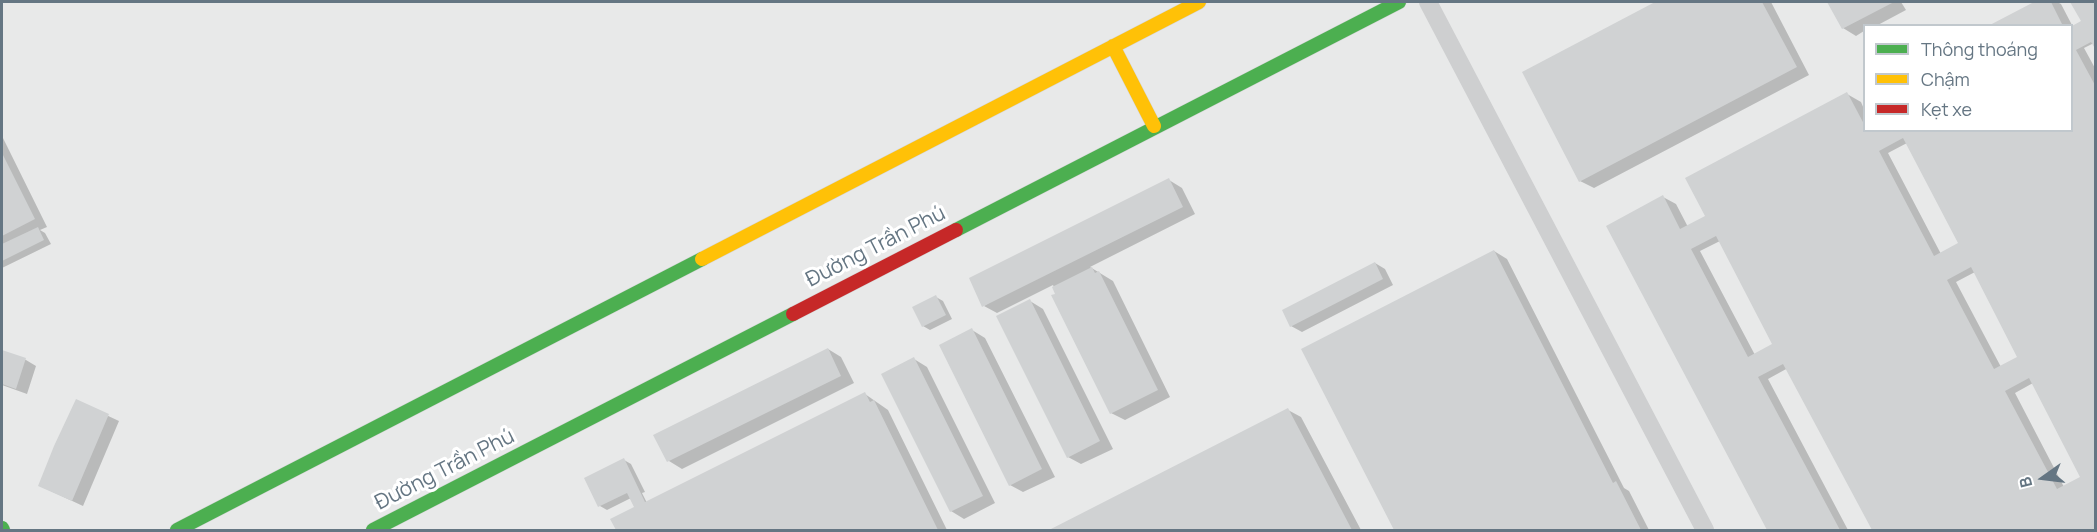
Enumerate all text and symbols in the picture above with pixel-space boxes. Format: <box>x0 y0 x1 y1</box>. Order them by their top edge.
legend <box>1863 24 2073 132</box>
text: Thông thoáng <box>1921 37 2038 61</box>
text: Chậm <box>1921 67 1970 91</box>
text: Kẹt xe <box>1921 97 1972 121</box>
street label: Đường Trần Phú <box>802 201 950 293</box>
street label: Đường Trần Phú <box>371 424 519 516</box>
north arrow <box>2013 448 2073 508</box>
text: B <box>2014 475 2037 490</box>

